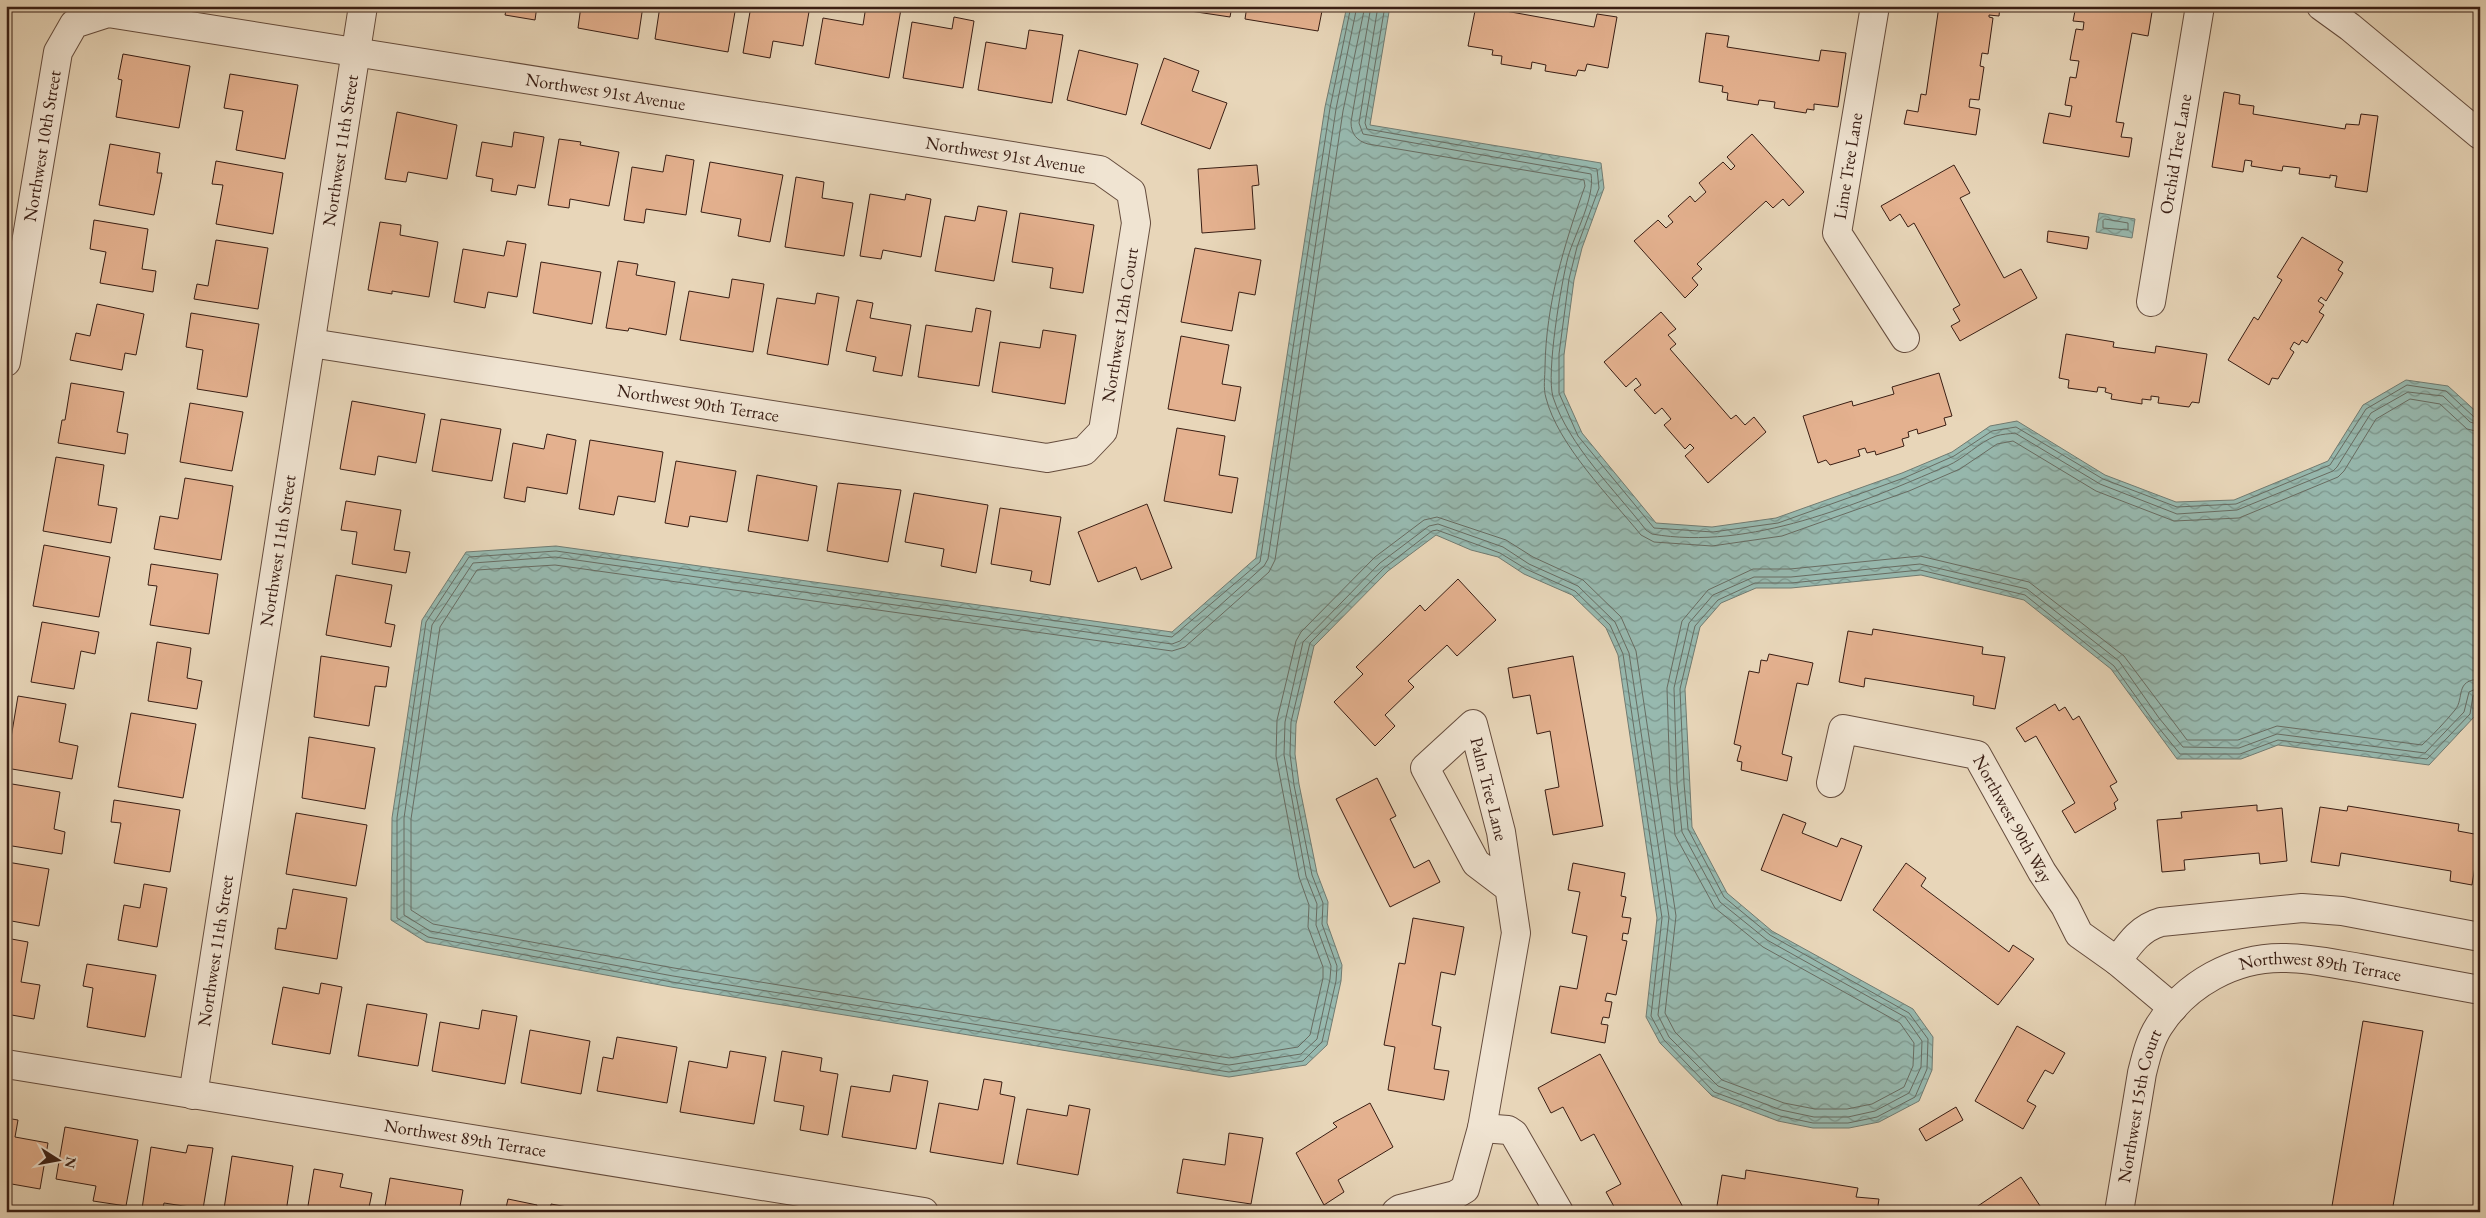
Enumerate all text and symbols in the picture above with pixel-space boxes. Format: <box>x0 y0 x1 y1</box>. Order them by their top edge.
street label: Northwest 91st Avenue <box>524 67 687 115</box>
street label: Northwest 10th Street <box>18 68 66 223</box>
street label: Northwest 11th Street <box>317 73 363 228</box>
street label: Orchid Tree Lane <box>2154 92 2196 216</box>
street label: Lime Tree Lane <box>1828 111 1867 221</box>
street label: Northwest 91st Avenue <box>924 131 1087 179</box>
street label: Northwest 12th Court <box>1096 246 1143 404</box>
street label: Northwest 90th Terrace <box>615 378 781 427</box>
street label: Northwest 11th Street <box>254 473 301 628</box>
street label: Palm Tree Lane <box>1465 735 1513 843</box>
street label: Northwest 90th Way <box>1968 751 2058 887</box>
street label: Northwest 11th Street <box>192 873 238 1028</box>
street label: Northwest 89th Terrace <box>2236 946 2403 986</box>
street label: Northwest 15th Court <box>2112 1024 2166 1184</box>
street label: Northwest 89th Terrace <box>382 1113 548 1162</box>
north arrow <box>32 1136 82 1186</box>
text: N <box>61 1155 81 1170</box>

